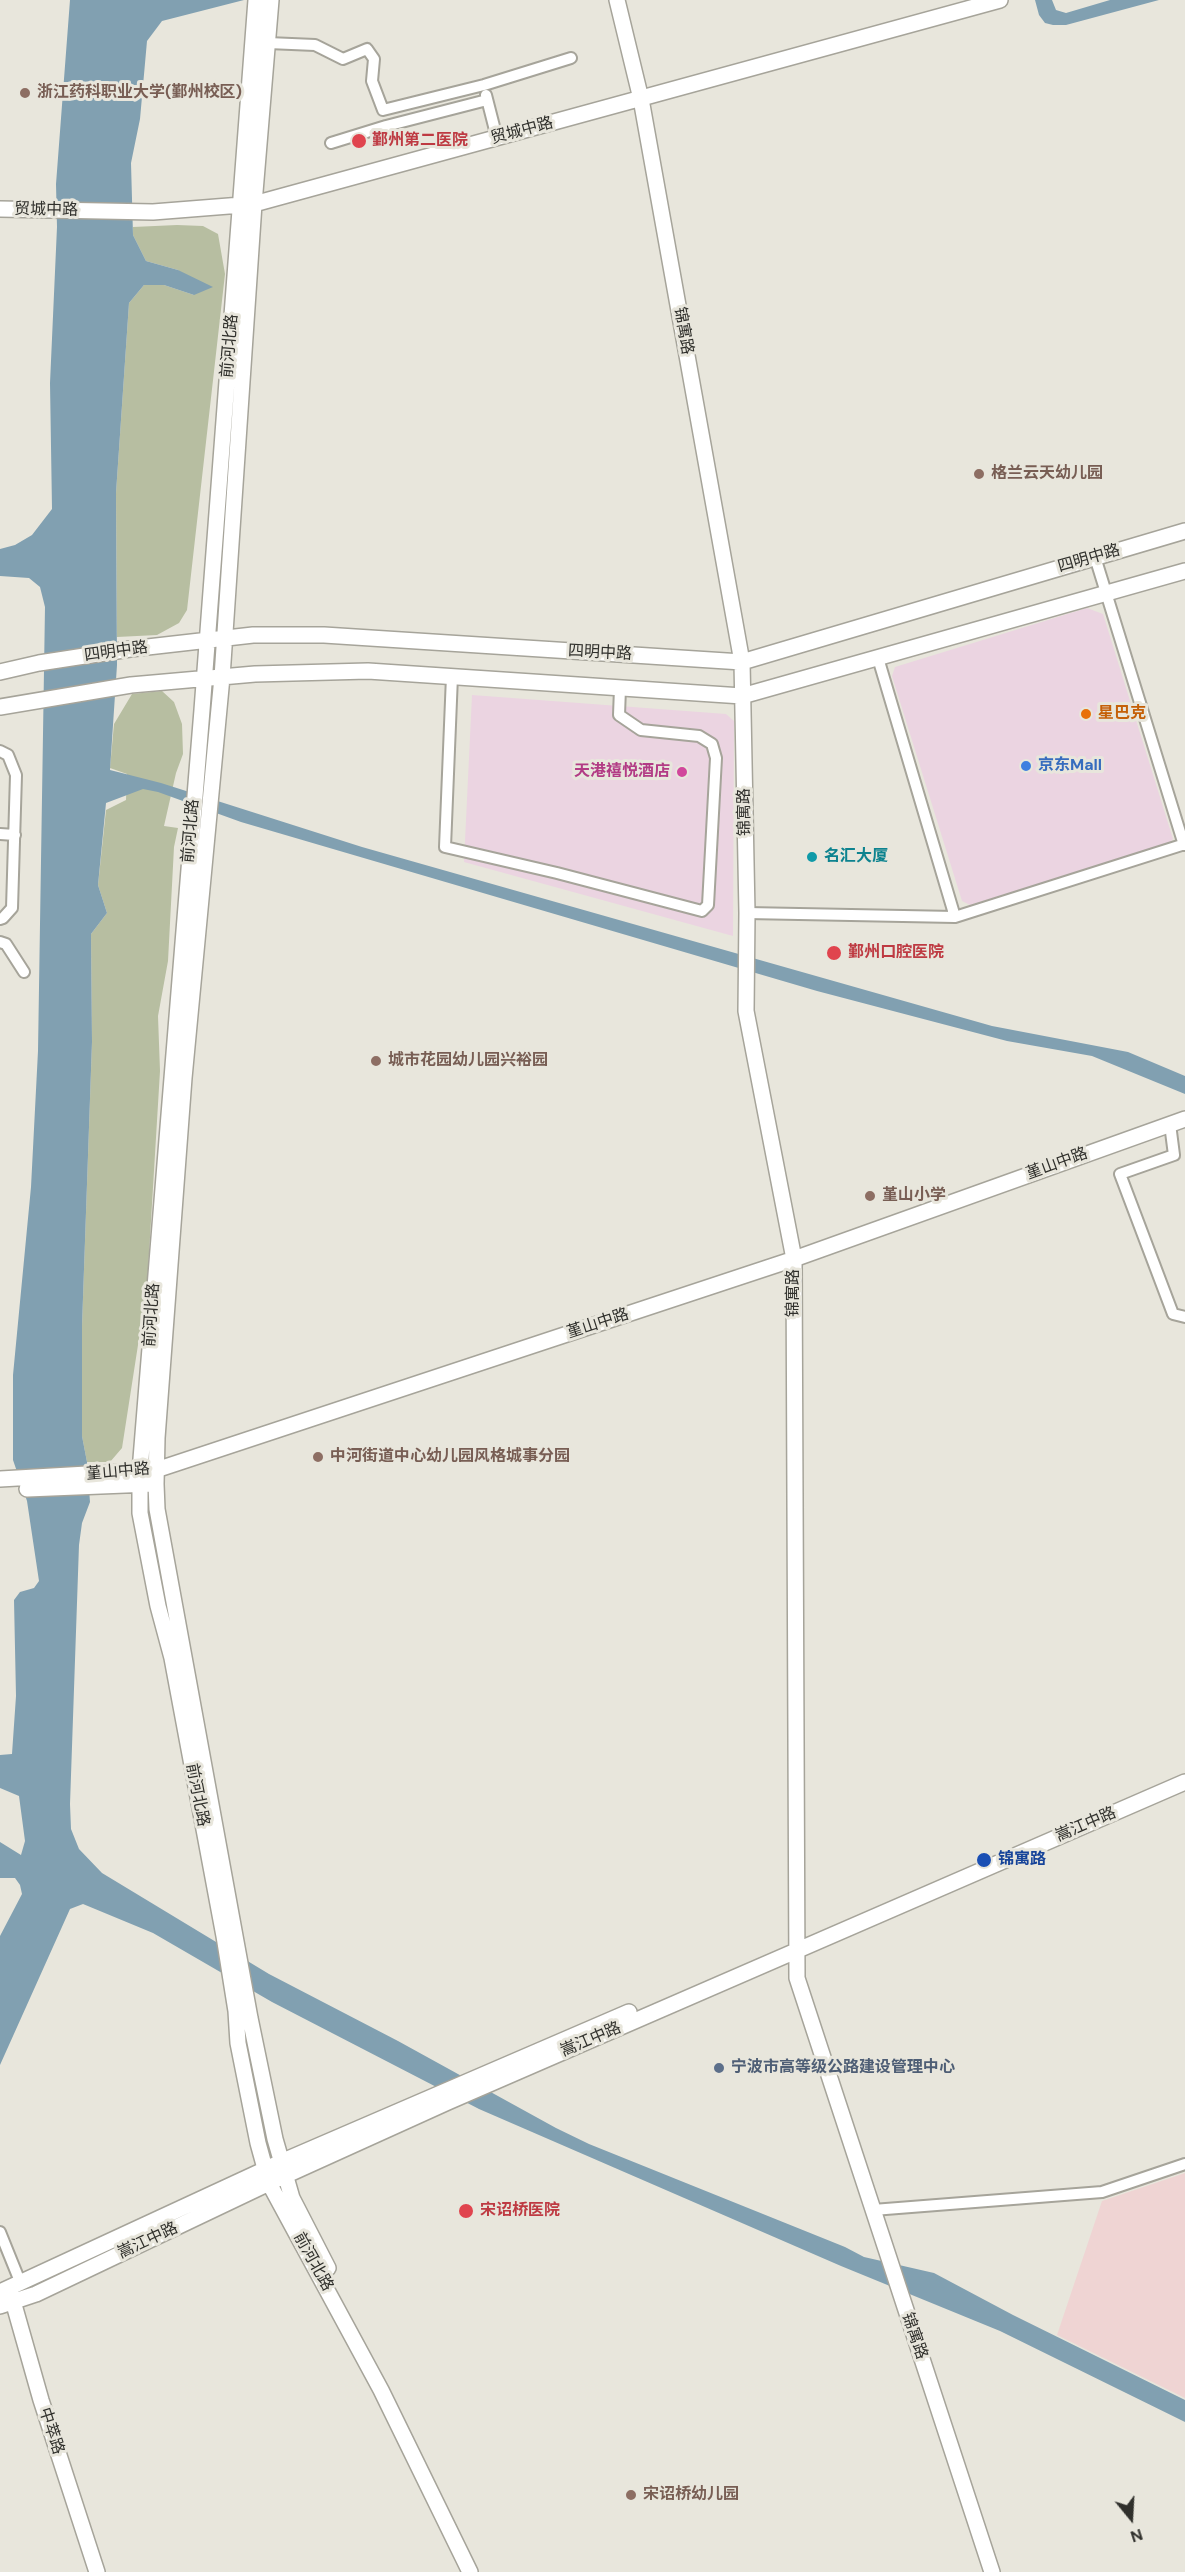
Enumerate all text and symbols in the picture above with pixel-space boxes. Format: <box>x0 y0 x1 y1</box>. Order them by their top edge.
place label: 浙江药科职业大学(鄞州校区) <box>37 83 242 103</box>
marker: 浙江药科职业大学(鄞州校区) <box>18 86 32 100</box>
street label: 贸城中路 <box>489 113 555 149</box>
place label: 鄞州第二医院 <box>372 131 468 151</box>
marker: 鄞州第二医院 <box>350 132 368 150</box>
street label: 贸城中路 <box>14 200 78 220</box>
street label: 锦寓路 <box>669 306 697 356</box>
street label: 前河北路 <box>218 313 242 379</box>
place label: 格兰云天幼儿园 <box>991 464 1103 484</box>
marker: 格兰云天幼儿园 <box>972 467 986 481</box>
street label: 四明中路 <box>1056 541 1122 577</box>
street label: 四明中路 <box>83 638 149 666</box>
street label: 四明中路 <box>568 642 632 664</box>
place label: 星巴克 <box>1098 704 1146 724</box>
marker: 星巴克 <box>1079 707 1093 721</box>
place label: 京东Mall <box>1038 756 1102 776</box>
marker: 京东Mall <box>1019 759 1033 773</box>
place label: 天港禧悦酒店 <box>574 762 670 782</box>
marker: 天港禧悦酒店 <box>675 765 689 779</box>
street label: 锦寓路 <box>735 788 755 836</box>
street label: 前河北路 <box>179 798 203 864</box>
place label: 名汇大厦 <box>824 847 888 867</box>
marker: 名汇大厦 <box>805 850 819 864</box>
place label: 鄞州口腔医院 <box>848 943 944 963</box>
marker: 鄞州口腔医院 <box>825 944 843 962</box>
place label: 城市花园幼儿园兴裕园 <box>388 1051 548 1071</box>
marker: 城市花园幼儿园兴裕园 <box>369 1054 383 1068</box>
street label: 堇山中路 <box>1024 1144 1090 1184</box>
place label: 堇山小学 <box>882 1186 946 1206</box>
marker: 堇山小学 <box>863 1189 877 1203</box>
street label: 锦寓路 <box>784 1269 804 1317</box>
street label: 前河北路 <box>140 1282 164 1348</box>
street label: 堇山中路 <box>565 1305 631 1343</box>
place label: 中河街道中心幼儿园风格城事分园 <box>330 1447 570 1467</box>
marker: 中河街道中心幼儿园风格城事分园 <box>311 1450 325 1464</box>
street label: 堇山中路 <box>85 1460 151 1484</box>
street label: 前河北路 <box>181 1762 213 1828</box>
street label: 嵩江中路 <box>1053 1804 1119 1846</box>
place label: 锦寓路 <box>998 1850 1046 1870</box>
marker: 锦寓路 <box>975 1851 993 1869</box>
street label: 嵩江中路 <box>558 2019 624 2061</box>
place label: 宁波市高等级公路建设管理中心 <box>731 2058 955 2078</box>
marker: 宁波市高等级公路建设管理中心 <box>712 2061 726 2075</box>
place label: 宋诏桥医院 <box>480 2201 560 2221</box>
marker: 宋诏桥医院 <box>457 2202 475 2220</box>
street label: 嵩江中路 <box>115 2219 181 2263</box>
street label: 前河北路 <box>289 2229 337 2295</box>
street label: 锦寓路 <box>897 2310 931 2362</box>
street label: 中萃路 <box>34 2405 68 2457</box>
place label: 宋诏桥幼儿园 <box>643 2485 739 2505</box>
marker: 宋诏桥幼儿园 <box>624 2488 638 2502</box>
north arrow <box>1101 2488 1161 2548</box>
text: N <box>1128 2524 1146 2547</box>

